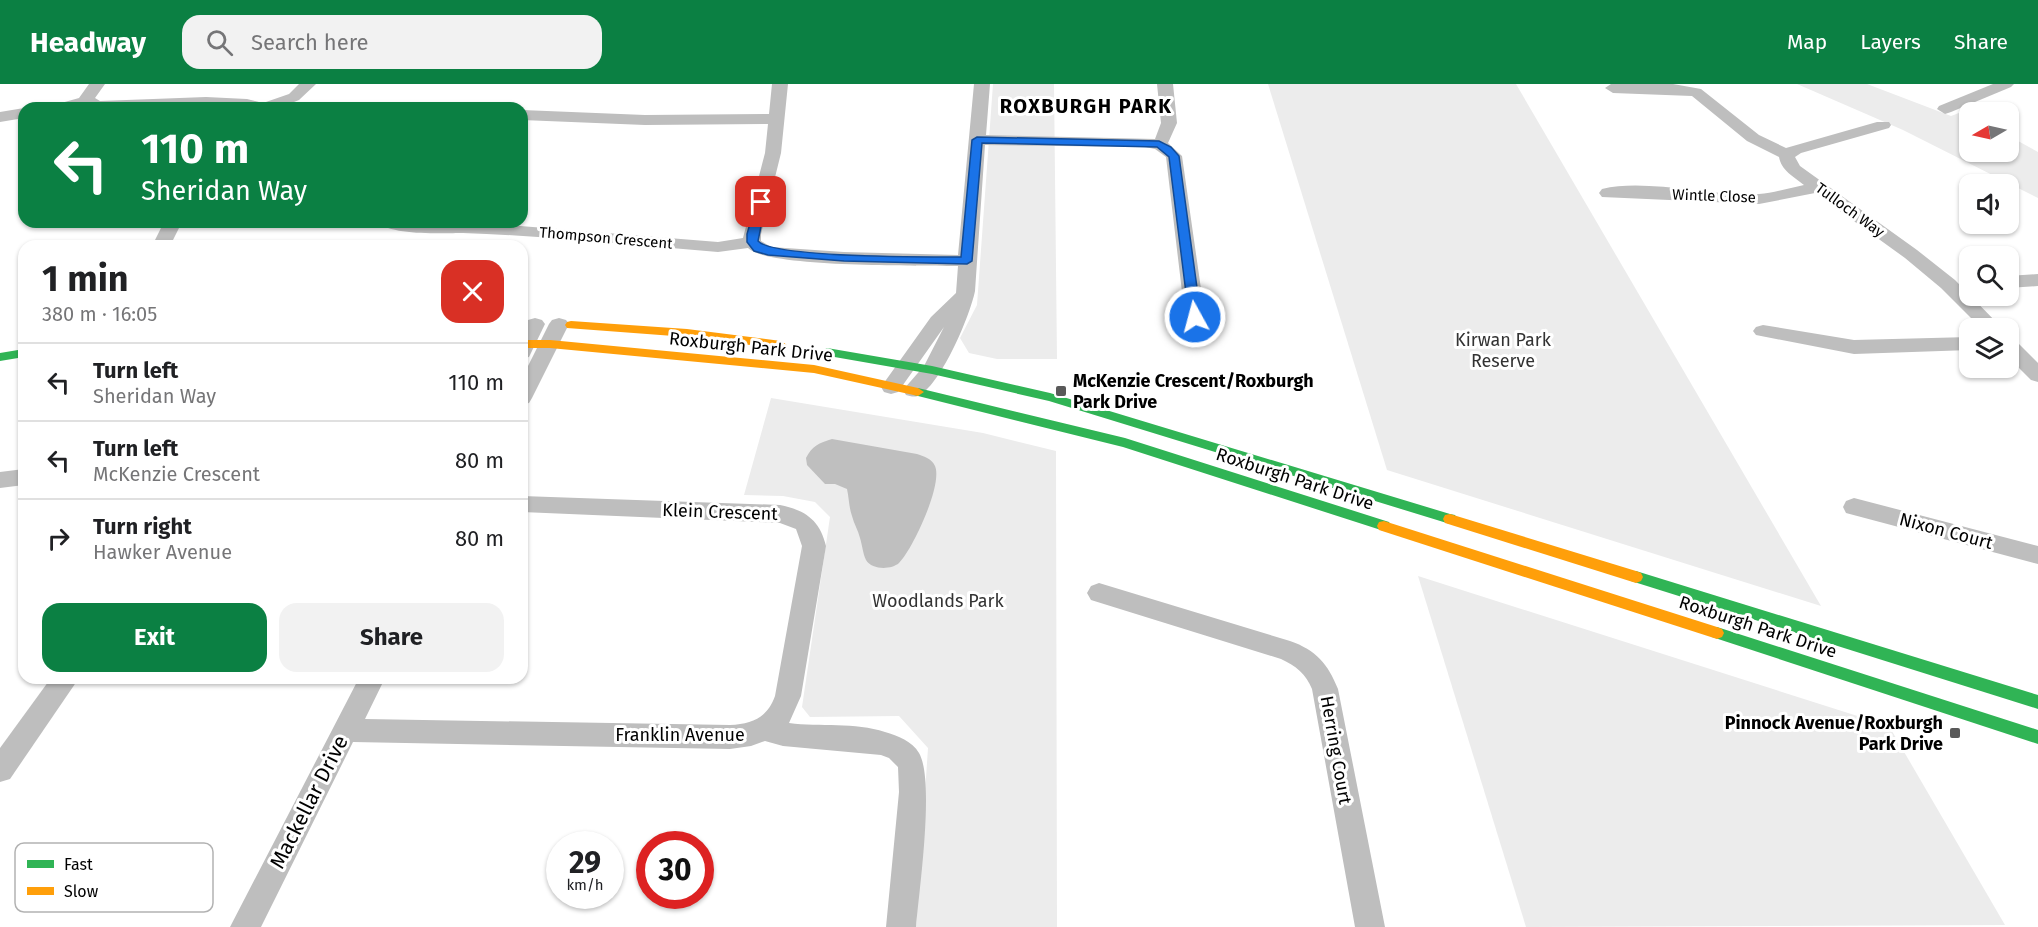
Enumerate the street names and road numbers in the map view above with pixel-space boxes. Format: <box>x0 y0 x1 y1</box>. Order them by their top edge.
street label: Tulloch Way <box>1812 179 1888 241</box>
street label: Wintle Close <box>1672 186 1756 206</box>
street label: Thompson Crescent <box>539 223 674 253</box>
street label: Roxburgh Park Drive <box>668 327 834 367</box>
street label: Roxburgh Park Drive <box>1213 443 1377 515</box>
street label: Klein Crescent <box>662 499 779 525</box>
street label: Nixon Court <box>1897 508 1996 554</box>
street label: Roxburgh Park Drive <box>1676 591 1840 663</box>
street label: Herring Court <box>1316 694 1356 806</box>
street label: Franklin Avenue <box>615 724 745 746</box>
street label: Mackellar Drive <box>264 731 354 873</box>

